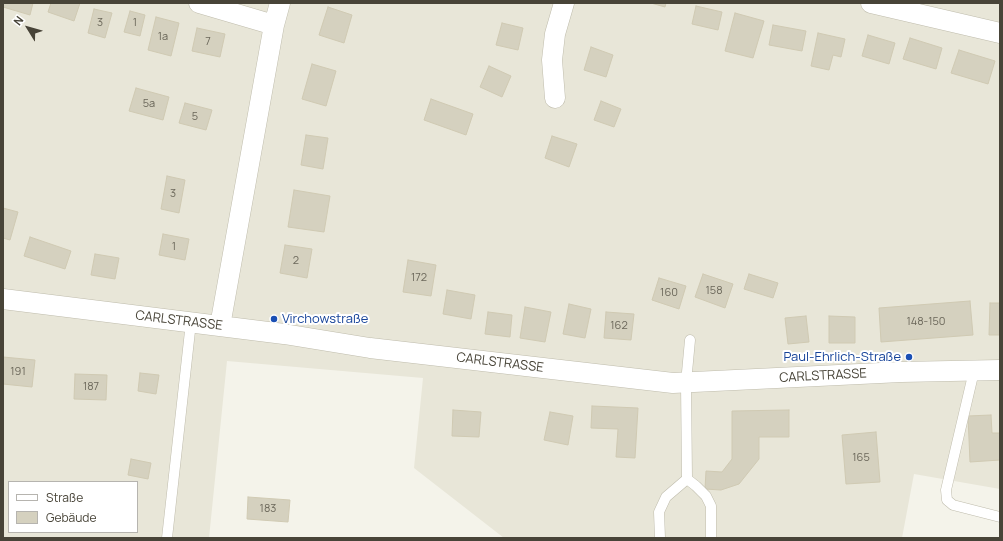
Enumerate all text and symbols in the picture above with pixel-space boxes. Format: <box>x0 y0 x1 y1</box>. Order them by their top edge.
north arrow <box>8 8 48 48</box>
text: N <box>10 13 26 28</box>
house number: 3 <box>97 16 103 30</box>
house number: 1 <box>133 16 137 30</box>
house number: 1a <box>158 30 168 44</box>
house number: 7 <box>205 35 211 49</box>
house number: 5a <box>143 97 155 111</box>
house number: 5 <box>192 110 198 124</box>
house number: 3 <box>170 187 176 201</box>
house number: 1 <box>172 240 176 254</box>
house number: 2 <box>293 254 299 268</box>
house number: 172 <box>411 271 427 285</box>
house number: 158 <box>705 284 723 298</box>
house number: 160 <box>660 286 678 300</box>
street label: CARLSTRASSE <box>135 308 223 334</box>
place label: Virchowstraße <box>282 311 368 327</box>
marker: Virchowstraße <box>269 314 279 324</box>
house number: 148-150 <box>906 315 946 329</box>
house number: 162 <box>610 319 628 333</box>
place label: Paul-Ehrlich-Straße <box>783 349 901 365</box>
street label: CARLSTRASSE <box>456 350 544 376</box>
marker: Paul-Ehrlich-Straße <box>904 352 914 362</box>
house number: 191 <box>10 365 26 379</box>
street label: CARLSTRASSE <box>779 366 867 386</box>
house number: 187 <box>83 380 99 394</box>
house number: 165 <box>852 451 870 465</box>
legend <box>8 481 138 533</box>
text: Straße <box>46 489 83 506</box>
house number: 183 <box>260 502 276 516</box>
text: Gebäude <box>46 509 97 526</box>

